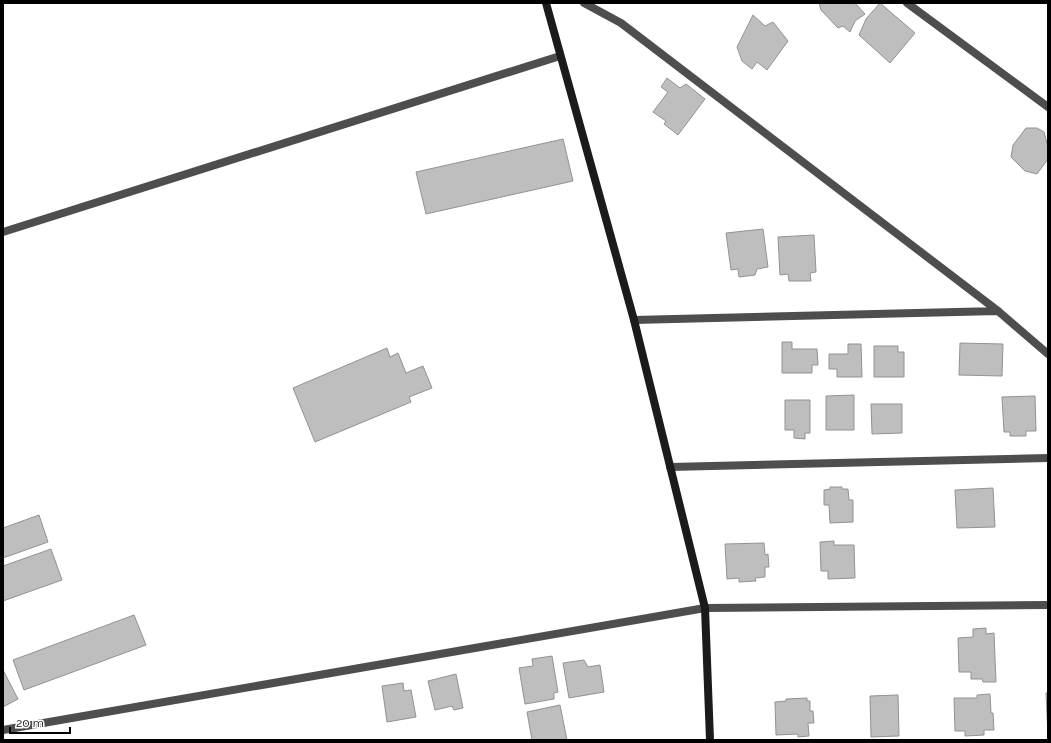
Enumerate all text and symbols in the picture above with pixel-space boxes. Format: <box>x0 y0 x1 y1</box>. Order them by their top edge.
scale bar <box>10 709 70 735</box>
text: 20 m <box>16 716 44 730</box>

